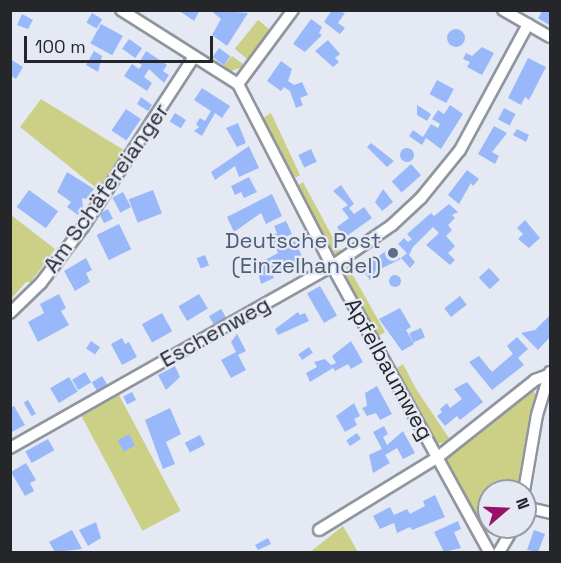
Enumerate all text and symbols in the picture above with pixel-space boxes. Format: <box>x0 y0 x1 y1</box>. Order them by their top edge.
scale bar <box>27 24 216 62</box>
text: 100 m <box>35 35 86 58</box>
street label: Am Schäfereianger <box>38 98 174 278</box>
place label: Deutsche Post (Einzelhandel) <box>225 227 381 278</box>
marker: Deutsche Post (Einzelhandel) <box>386 246 400 260</box>
street label: Eschenweg <box>155 291 275 373</box>
street label: Apfelbaumweg <box>339 293 439 445</box>
north arrow <box>477 479 537 539</box>
text: N <box>511 495 534 512</box>

